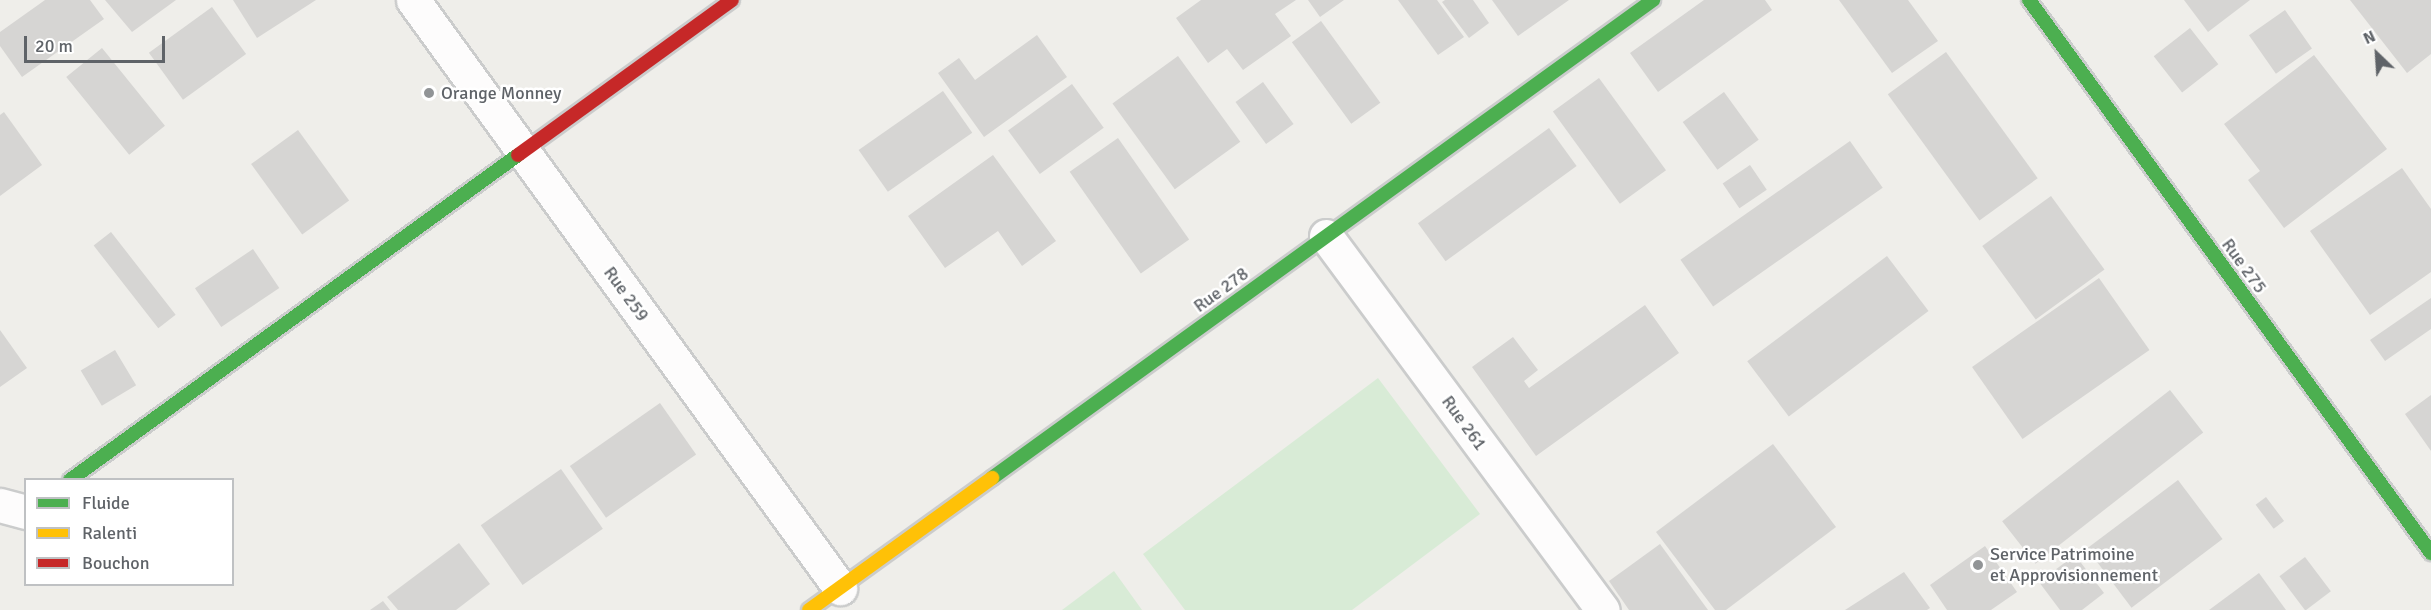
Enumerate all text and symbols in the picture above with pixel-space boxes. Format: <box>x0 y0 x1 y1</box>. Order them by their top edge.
scale bar <box>27 24 168 62</box>
north arrow <box>2347 24 2407 84</box>
text: N <box>2360 26 2379 49</box>
text: 20 m <box>35 35 73 57</box>
place label: Orange Monney <box>441 82 561 104</box>
marker: Orange Monney <box>422 86 436 100</box>
street label: Rue 275 <box>2217 234 2271 298</box>
street label: Rue 259 <box>599 262 653 326</box>
street label: Rue 278 <box>1189 263 1253 317</box>
street label: Rue 261 <box>1437 391 1491 455</box>
legend <box>24 478 234 586</box>
text: Fluide <box>82 492 130 514</box>
text: Ralenti <box>82 522 137 544</box>
place label: Service Patrimoine et Approvisionnement <box>1990 544 2158 586</box>
text: Bouchon <box>82 552 150 574</box>
marker: Service Patrimoine et Approvisionnement <box>1971 558 1985 572</box>

